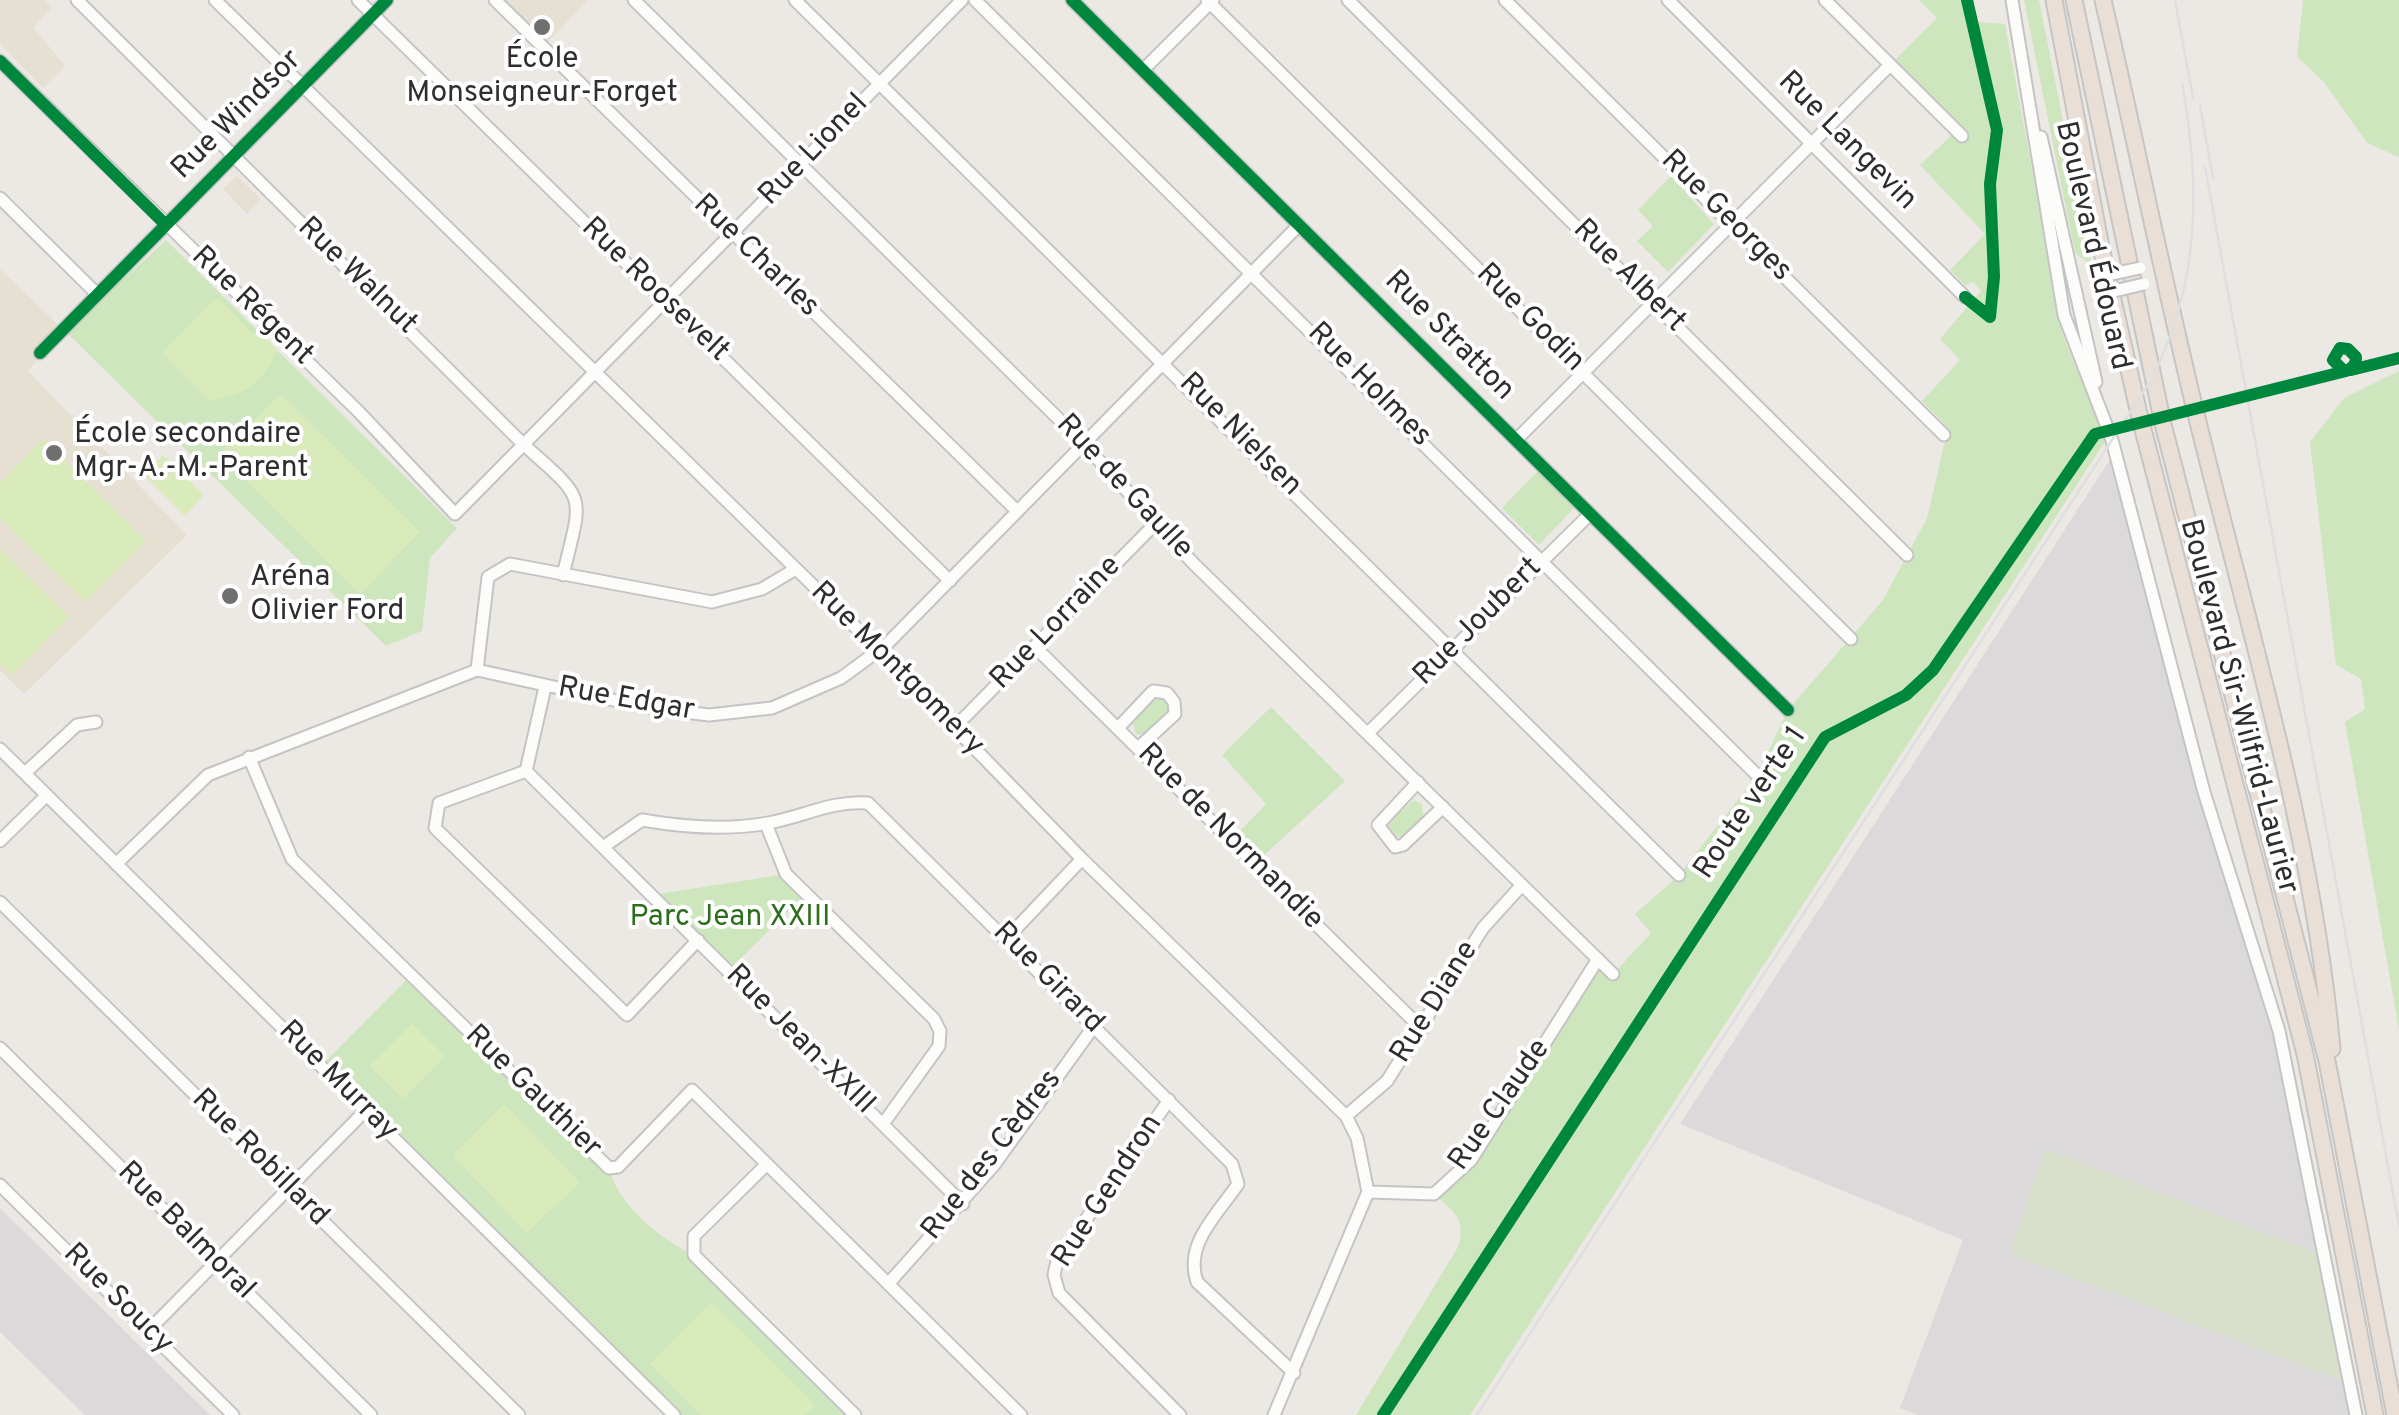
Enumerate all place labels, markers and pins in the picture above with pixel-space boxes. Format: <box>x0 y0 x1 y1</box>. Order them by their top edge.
marker: École Monseigneur-Forget <box>531 16 553 38</box>
place label: École Monseigneur-Forget <box>406 43 678 114</box>
place label: École secondaire Mgr-A.-M.-Parent <box>74 418 309 488</box>
marker: École secondaire Mgr-A.-M.-Parent <box>43 442 65 464</box>
place label: Aréna Olivier Ford <box>250 561 404 632</box>
marker: Aréna Olivier Ford <box>219 585 241 607</box>

